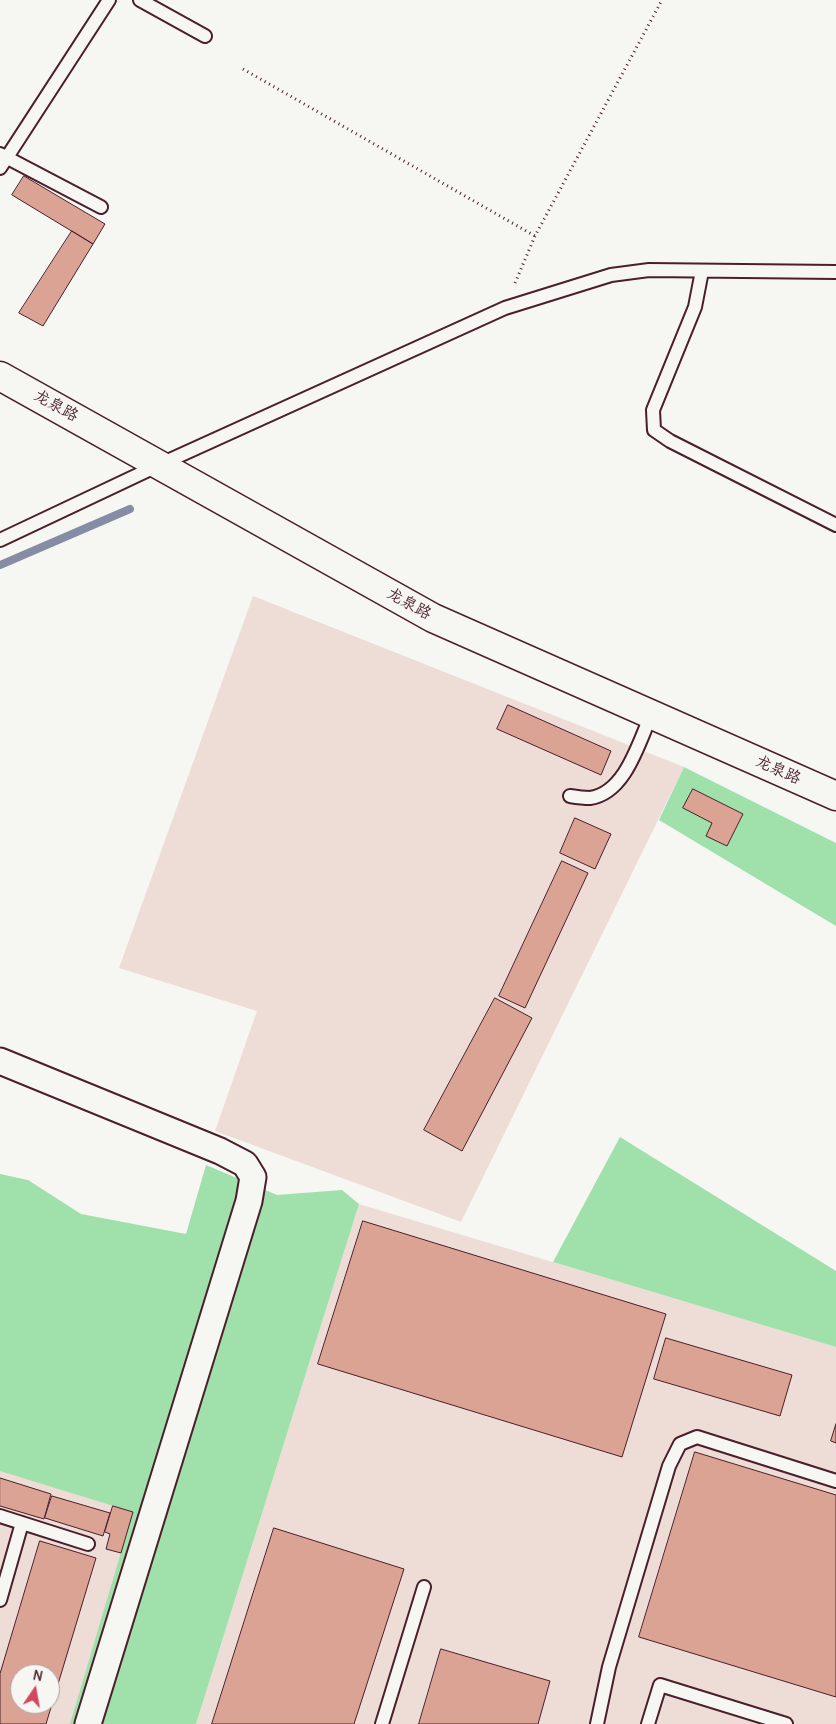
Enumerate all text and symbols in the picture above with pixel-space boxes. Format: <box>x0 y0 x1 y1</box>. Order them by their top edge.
street label: 龙泉路 <box>30 386 82 426</box>
street label: 龙泉路 <box>383 584 435 624</box>
street label: 龙泉路 <box>752 751 804 789</box>
north arrow <box>10 1664 60 1714</box>
text: N <box>31 1665 45 1685</box>

